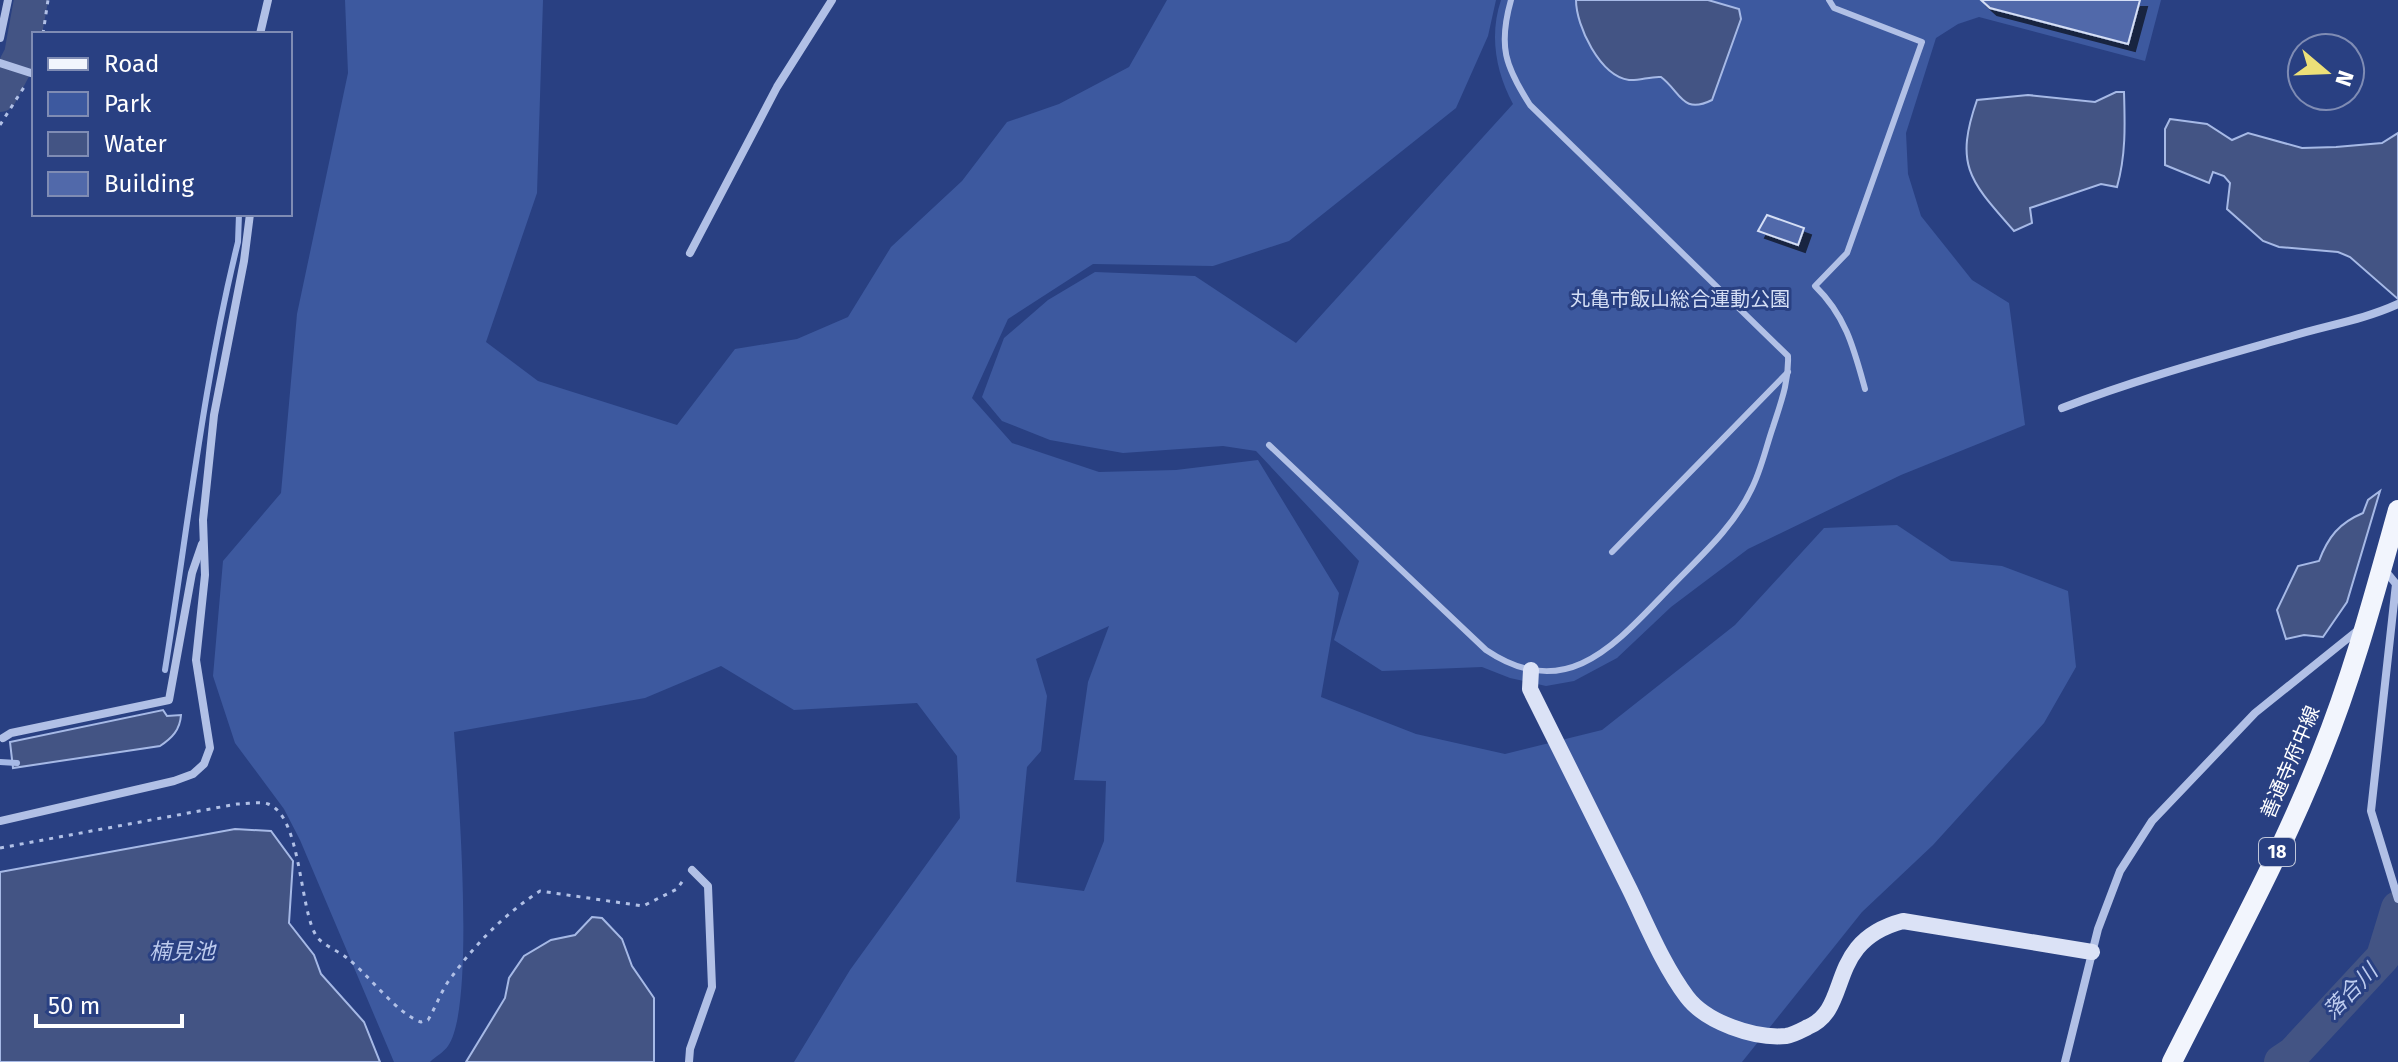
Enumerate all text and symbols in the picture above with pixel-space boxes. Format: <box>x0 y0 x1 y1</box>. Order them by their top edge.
legend <box>32 32 292 216</box>
north arrow <box>2286 32 2366 112</box>
text: Road <box>104 50 159 78</box>
text: N <box>2329 67 2360 90</box>
text: Park <box>104 90 152 118</box>
text: Water <box>104 130 168 158</box>
text: Building <box>104 170 194 198</box>
park label: 丸亀市飯山総合運動公園 <box>1570 287 1790 311</box>
street label: 善通寺府中線 <box>2256 702 2324 822</box>
road number: 18 <box>2259 838 2295 866</box>
water label: 楠見池 <box>149 938 217 965</box>
water label: 落合川 <box>2318 957 2384 1024</box>
scale bar <box>36 978 182 1028</box>
text: 50 m <box>48 992 100 1020</box>

